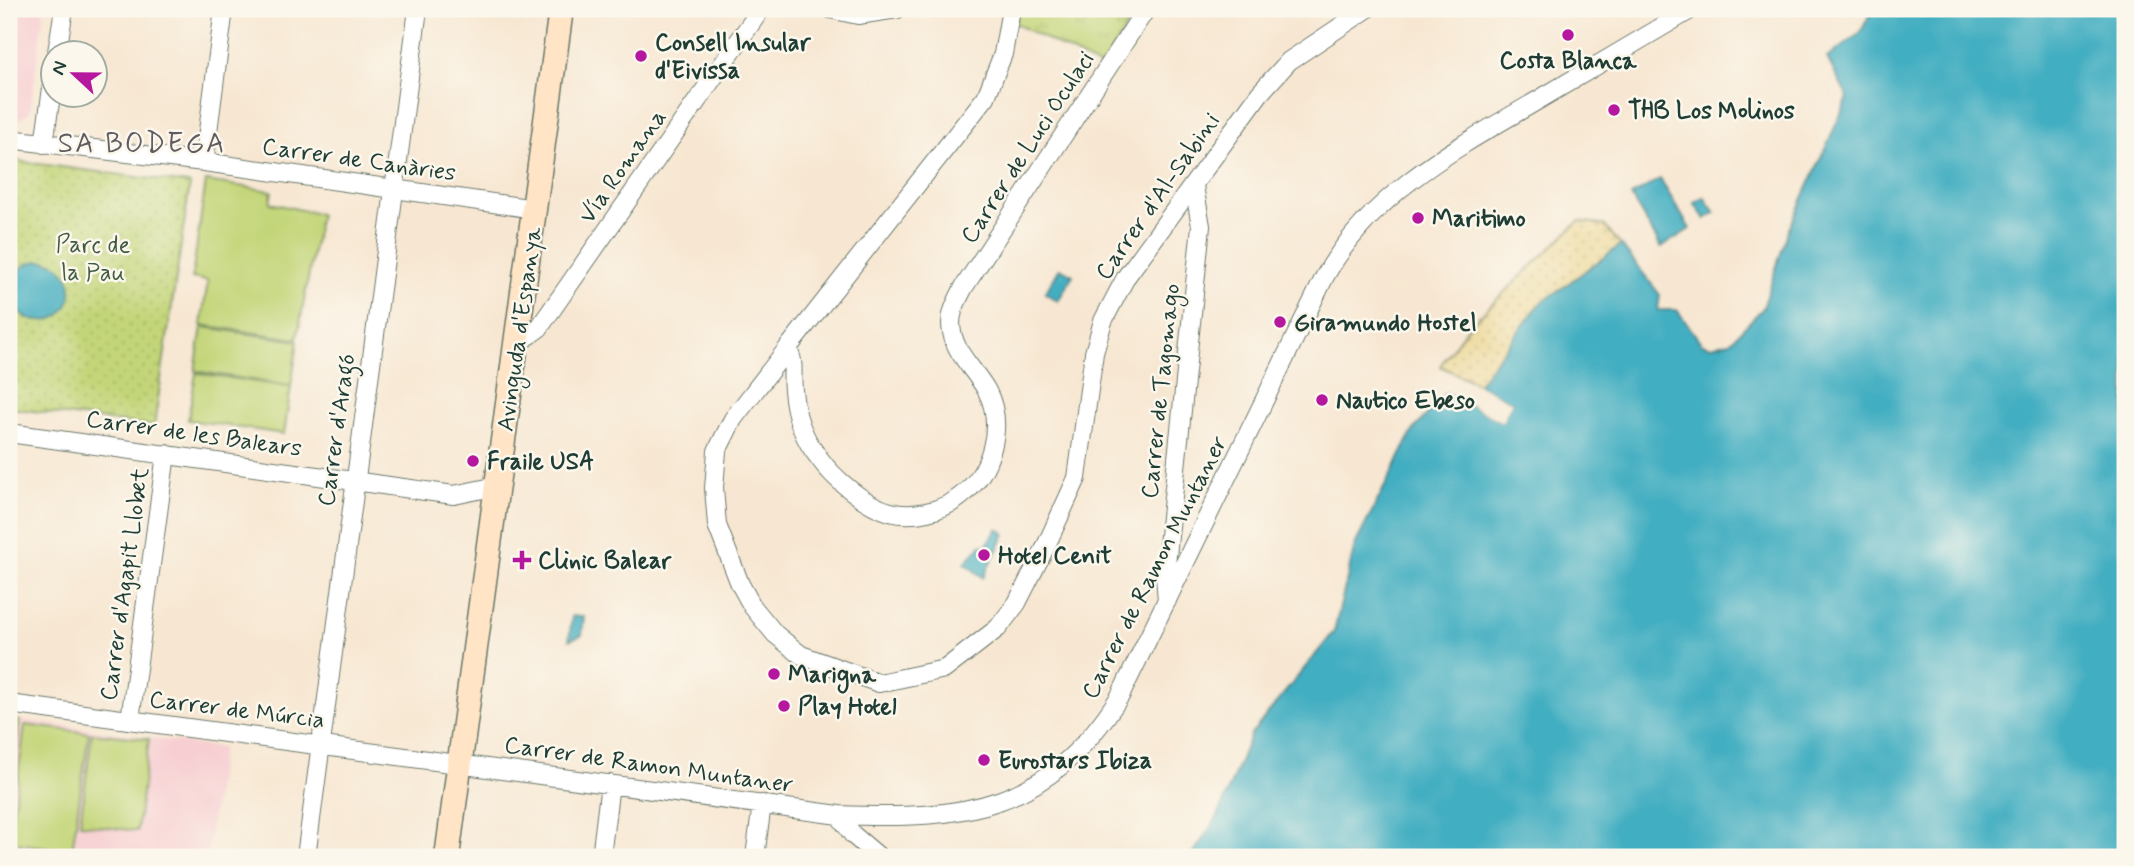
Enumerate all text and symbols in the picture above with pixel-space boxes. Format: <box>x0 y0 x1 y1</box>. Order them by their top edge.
marker: Costa Blanca <box>1560 27 1576 43</box>
place label: Consell Insular d'Eivissa <box>655 28 811 87</box>
north arrow <box>38 38 108 108</box>
street label: Carrer de Luci Oculaci <box>954 46 1102 250</box>
place label: Costa Blanca <box>1500 46 1637 77</box>
marker: Consell Insular d'Eivissa <box>633 48 649 64</box>
text: N <box>46 58 74 79</box>
place label: THB Los Molinos <box>1628 96 1795 127</box>
marker: THB Los Molinos <box>1606 102 1622 118</box>
street label: Vía Romana <box>572 103 674 230</box>
street label: Carrer d'Al-Sabini <box>1089 107 1228 287</box>
district label: SA BODEGA <box>58 126 226 163</box>
street label: Carrer de Canàries <box>260 132 458 189</box>
place label: Maritimo <box>1432 204 1526 235</box>
marker: Maritimo <box>1410 210 1426 226</box>
street label: Avinguda d'Espanya <box>491 224 552 434</box>
park label: Parc de la Pau <box>56 230 130 289</box>
street label: Carrer de Tagomago <box>1135 282 1190 500</box>
place label: Giramundo Hostel <box>1294 308 1477 339</box>
marker: Giramundo Hostel <box>1272 314 1288 330</box>
street label: Carrer d'Aragó <box>311 352 366 509</box>
place label: Nautico Ebeso <box>1336 386 1475 417</box>
marker: Nautico Ebeso <box>1314 392 1330 408</box>
street label: Carrer de les Balears <box>84 404 304 465</box>
street label: Carrer de Ramon Muntaner <box>1075 431 1235 705</box>
place label: Fraile USA <box>487 447 594 478</box>
marker: Fraile USA <box>465 453 481 469</box>
street label: Carrer d'Agapit Llobet <box>94 466 157 703</box>
place label: Hotel Cenit <box>998 541 1113 572</box>
place label: Clinic Balear <box>538 546 672 577</box>
marker: Hotel Cenit <box>976 547 992 563</box>
marker: Clinic Balear <box>512 550 532 570</box>
place label: Marigna <box>788 660 876 694</box>
marker: Marigna <box>766 666 782 682</box>
street label: Carrer de Múrcia <box>147 684 326 737</box>
place label: Play Hotel <box>798 692 897 723</box>
marker: Play Hotel <box>776 698 792 714</box>
street label: Carrer de Ramon Muntaner <box>502 730 795 801</box>
place label: Eurostars Ibiza <box>998 746 1152 777</box>
marker: Eurostars Ibiza <box>976 752 992 768</box>

